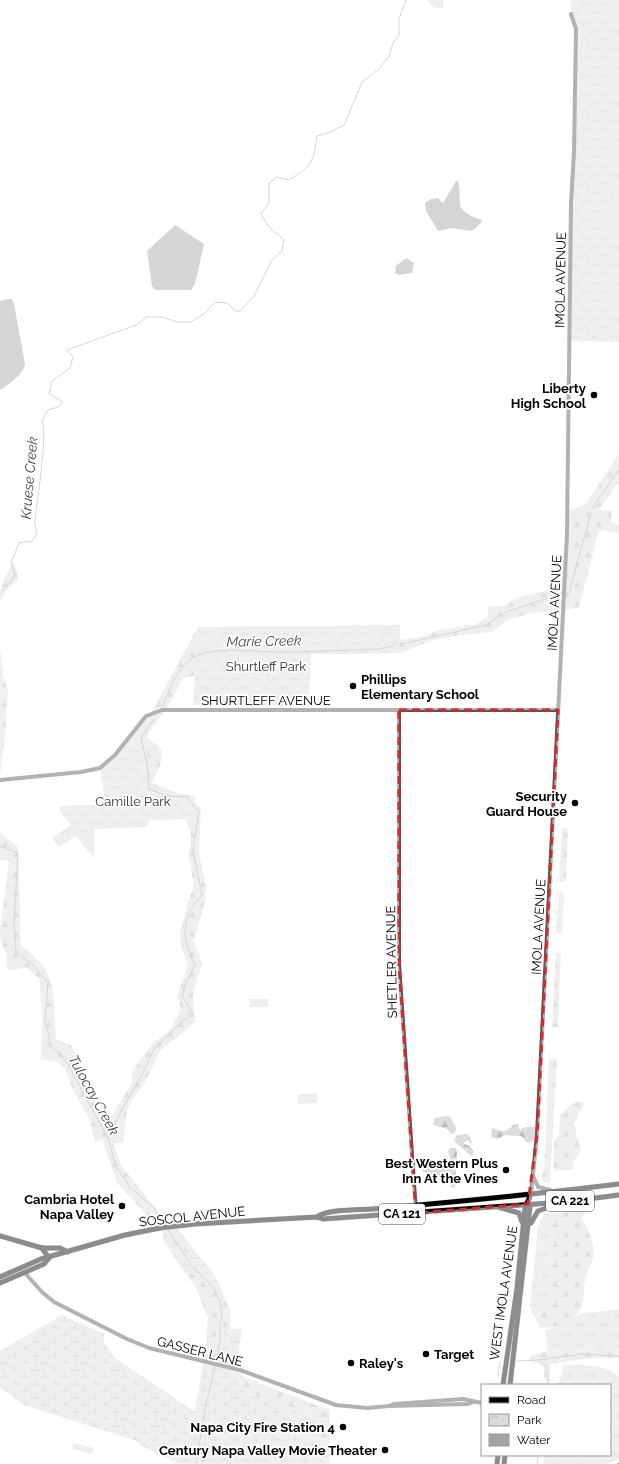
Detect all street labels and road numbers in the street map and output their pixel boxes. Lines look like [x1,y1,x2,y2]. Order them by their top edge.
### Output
street label: IMOLA AVENUE [552,232,569,328]
street label: IMOLA AVENUE [545,555,564,651]
street label: SHURTLEFF AVENUE [201,693,331,708]
street label: IMOLA AVENUE [529,879,548,975]
street label: SHETLER AVENUE [383,905,400,1018]
road number: CA 221 [546,1191,594,1211]
street label: SOSCOL AVENUE [138,1203,246,1230]
road number: CA 121 [379,1204,425,1224]
street label: WEST IMOLA AVENUE [487,1225,520,1361]
street label: GASSER LANE [155,1334,244,1369]

